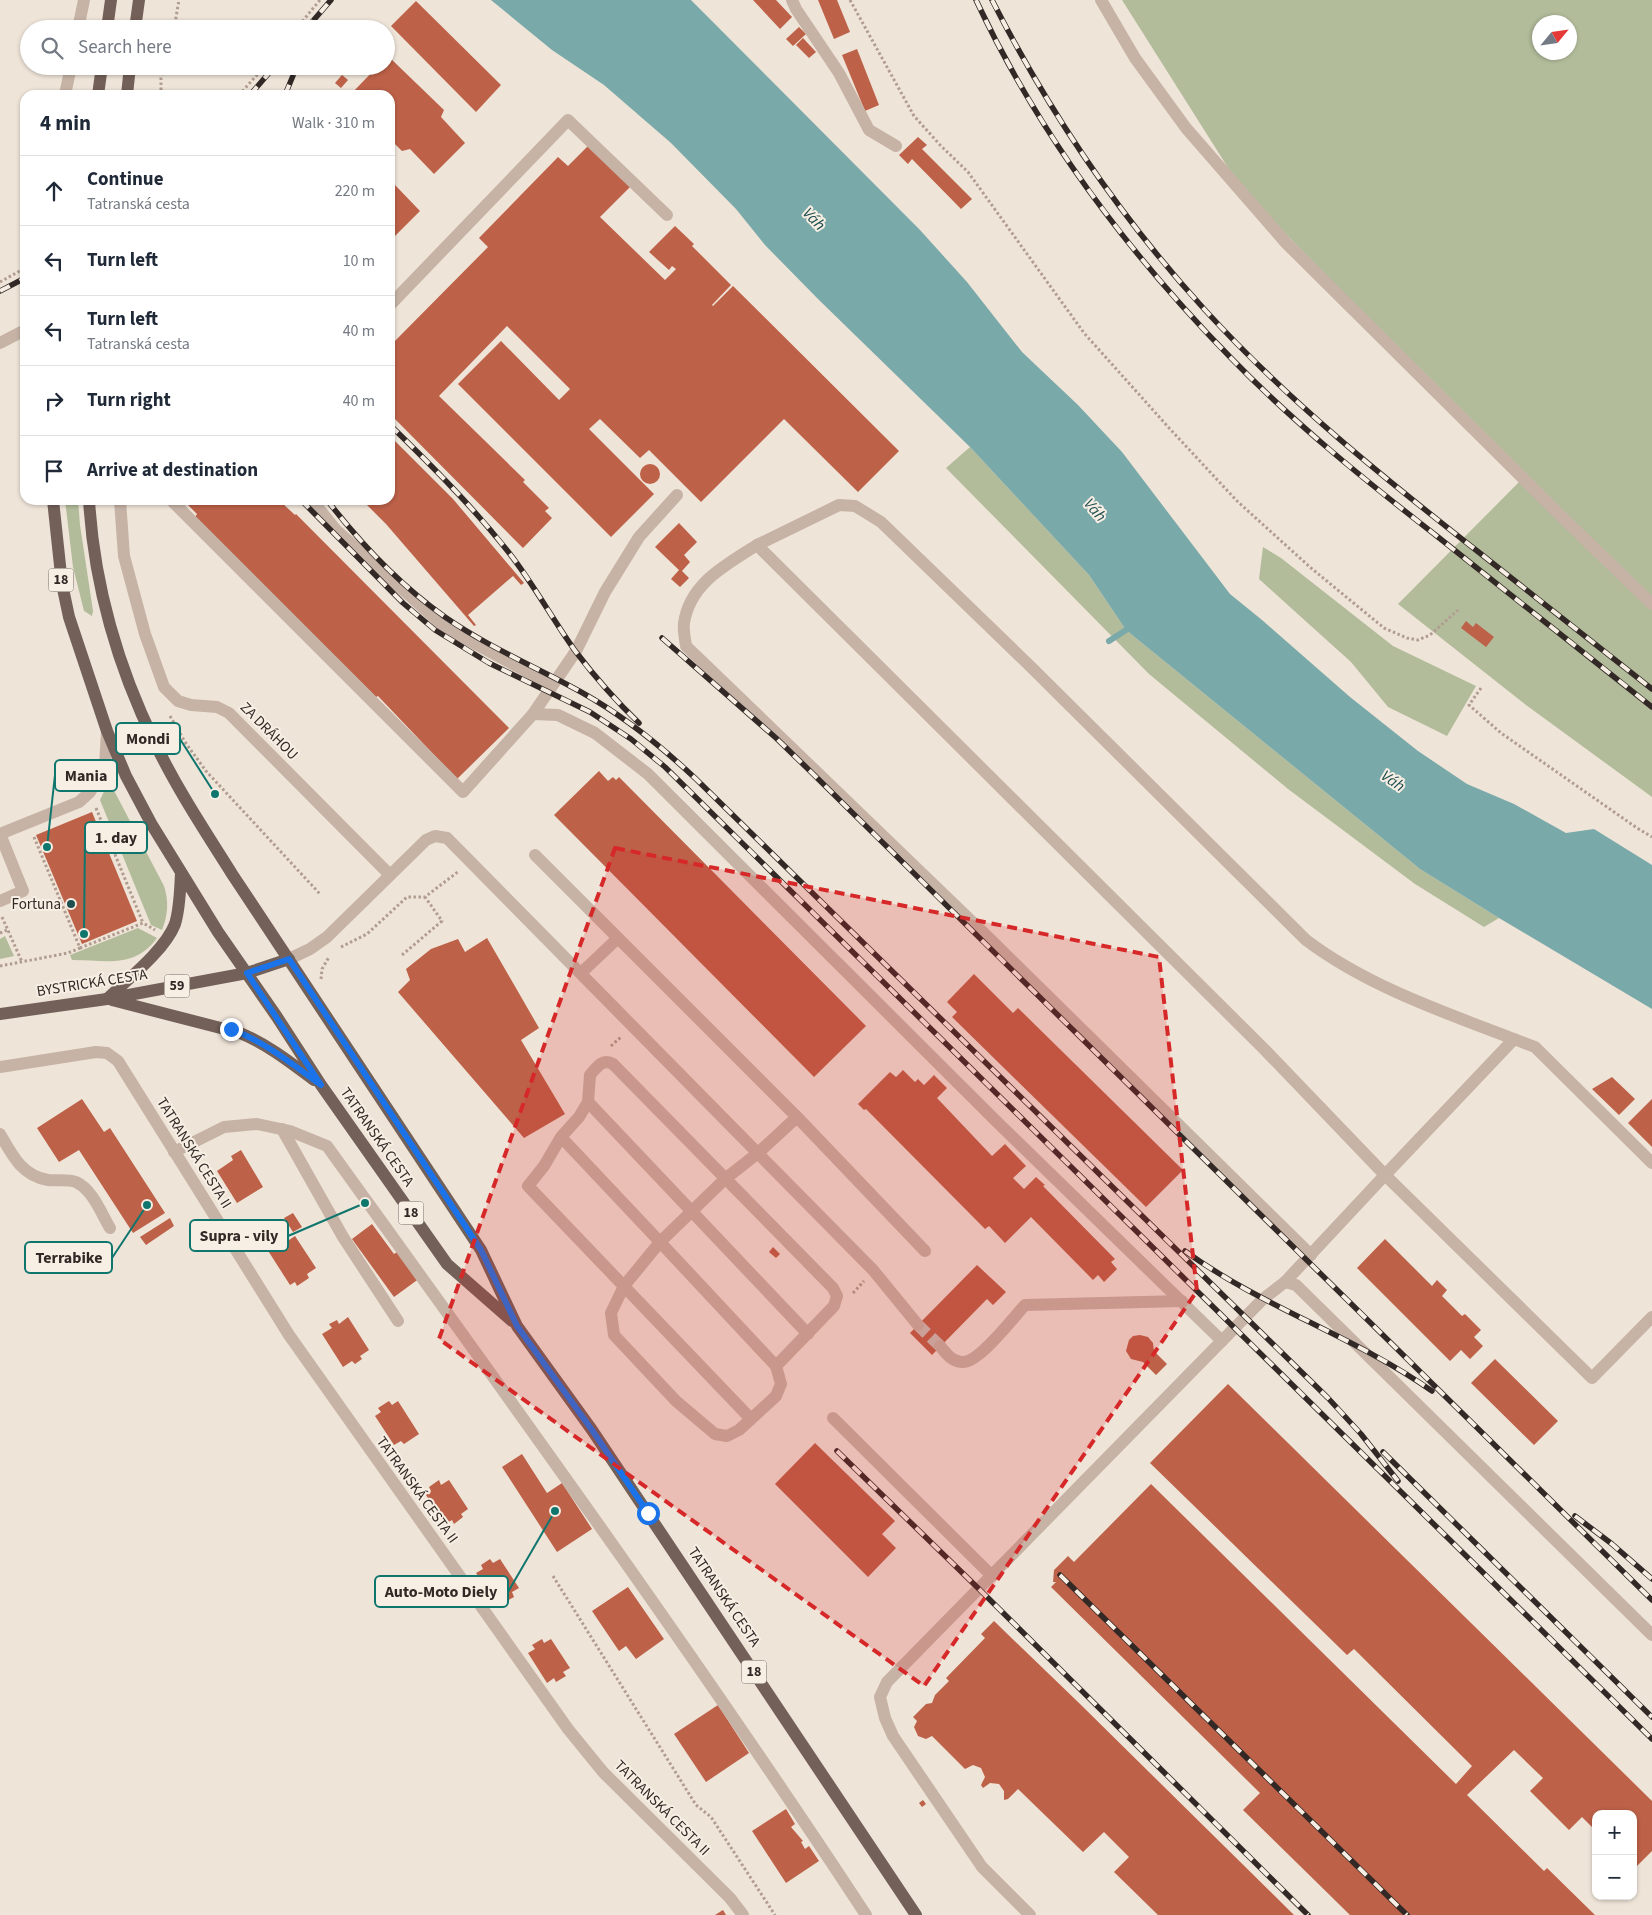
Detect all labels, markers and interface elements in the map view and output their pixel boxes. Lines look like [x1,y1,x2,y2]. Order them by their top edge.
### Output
north arrow [1532,15,1577,60]
search box [20,20,395,75]
icon: search [38,34,66,62]
text: Search here [78,34,172,61]
text: 4 min [40,108,91,138]
text: Walk · 310 m [292,112,375,134]
text: Continue [87,166,164,193]
icon: ahead [40,177,68,205]
text: 220 m [335,180,375,202]
text: Tatranská cesta [87,193,190,215]
water label: Váh [798,203,830,235]
icon: left [40,247,68,275]
text: Turn left [87,247,158,274]
text: 10 m [343,250,375,272]
text: Turn left [87,306,158,333]
icon: left [40,317,68,345]
text: 40 m [343,320,375,342]
text: Tatranská cesta [87,333,190,355]
icon: right [40,387,68,415]
text: Turn right [87,387,171,414]
text: 40 m [343,390,375,412]
icon: arrive [40,457,68,485]
text: Arrive at destination [87,457,258,484]
water label: Váh [1079,494,1111,526]
road number: 18 [48,568,74,592]
street label: ZA DRÁHOU [235,697,303,765]
callout: Mondi [116,723,180,754]
text: Mondi [126,728,170,750]
callout: Mania [55,760,117,791]
text: Mania [65,765,107,787]
water label: Váh [1377,765,1409,797]
callout: 1. day [85,822,147,853]
text: 1. day [95,827,138,849]
place label: Fortuna [11,894,61,915]
marker: Fortuna [65,898,77,910]
street label: BYSTRICKÁ CESTA [35,964,150,1002]
road number: 59 [164,974,190,998]
route end [220,1018,243,1041]
street label: TATRANSKÁ CESTA [335,1083,420,1191]
street label: TATRANSKÁ CESTA II [151,1093,237,1213]
road number: 18 [398,1202,424,1224]
callout: Supra - vily [190,1220,288,1251]
text: Supra - vily [200,1225,279,1247]
callout: Terrabike [25,1242,112,1273]
text: Terrabike [36,1247,102,1269]
street label: TATRANSKÁ CESTA II [371,1432,463,1548]
route start [637,1502,660,1525]
street label: TATRANSKÁ CESTA [683,1543,766,1652]
callout: Auto-Moto Diely [375,1576,508,1607]
text: Auto-Moto Diely [384,1581,498,1603]
road number: 18 [742,1660,766,1684]
street label: TATRANSKÁ CESTA II [609,1755,715,1861]
map controls [1592,1810,1637,1900]
button: + [1592,1810,1637,1855]
button: − [1592,1855,1637,1900]

